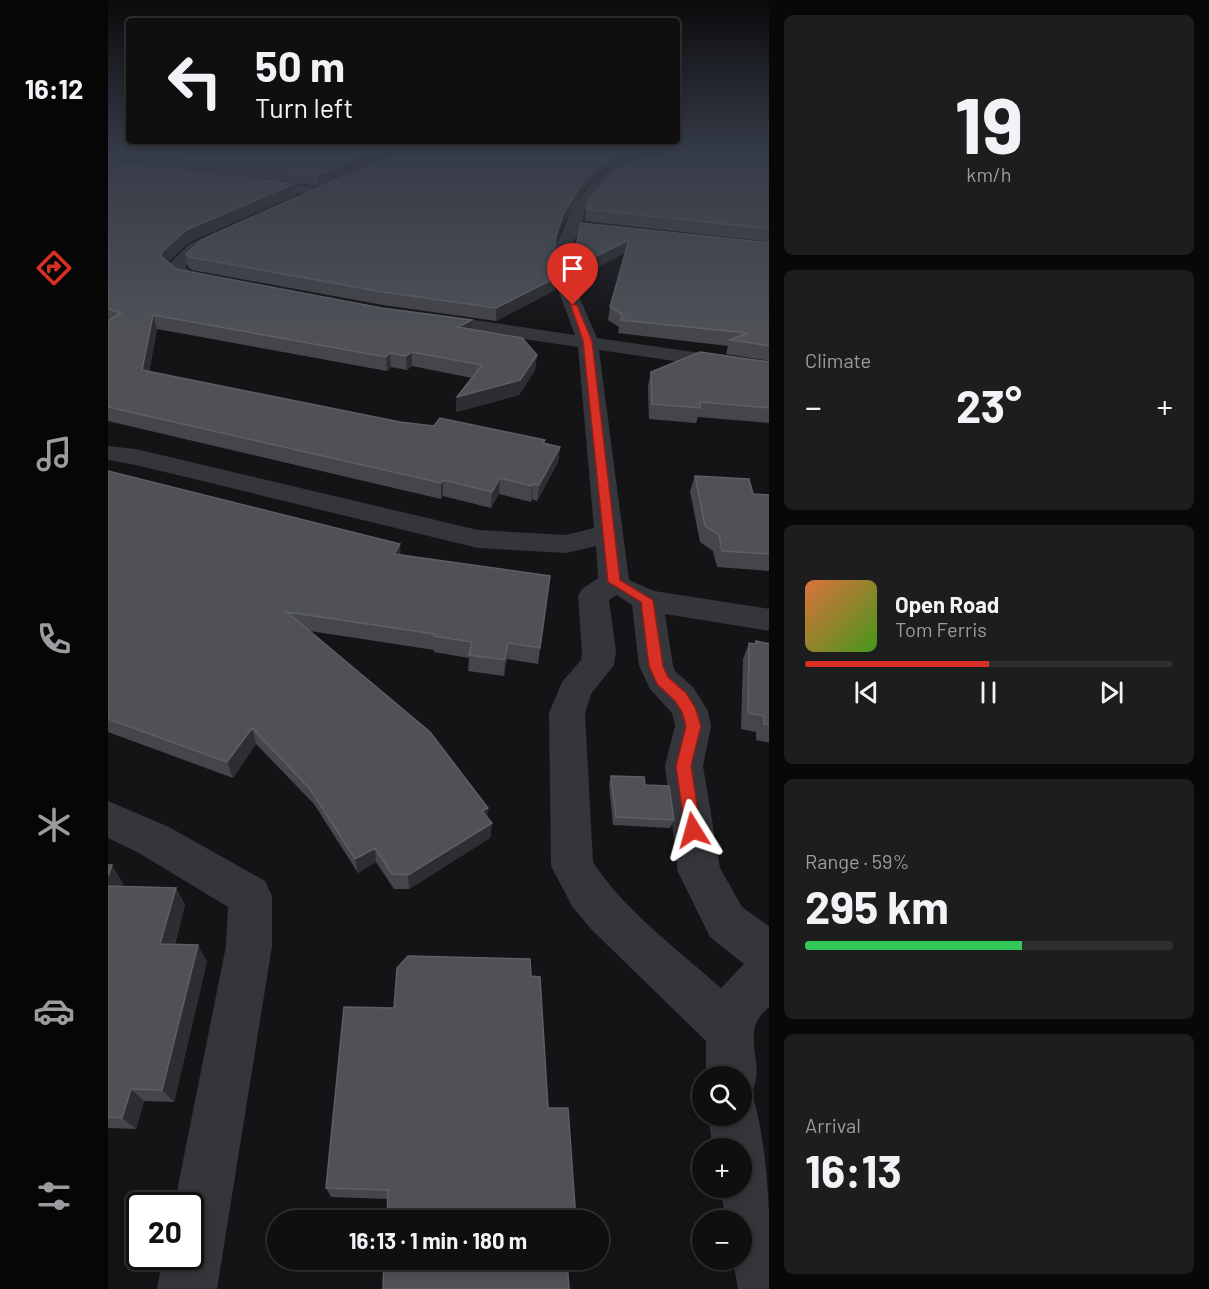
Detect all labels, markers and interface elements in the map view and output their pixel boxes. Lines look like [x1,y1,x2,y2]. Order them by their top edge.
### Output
text: 50 m [255,40,345,90]
icon: left [156,42,234,120]
text: 16:12 [25,72,83,104]
text: 19 [954,76,1024,170]
text: Turn left [255,91,353,123]
text: km/h [966,162,1012,186]
pin [547,243,598,305]
icon: directions [33,247,75,289]
icon: arrive [556,252,589,285]
text: Climate [805,348,871,372]
text: 23° [956,378,1022,432]
text: − [805,386,822,426]
text: + [1156,386,1173,426]
icon: music [33,433,75,475]
text: Open Road [895,591,999,617]
text: Tom Ferris [895,617,987,641]
icon: phone [33,618,75,660]
icon: previous [850,676,883,709]
icon: pause [972,676,1005,709]
icon: next [1095,676,1128,709]
position arrow [661,798,725,862]
icon: climate [33,804,75,846]
text: Range · 59% [805,849,909,873]
text: 295 km [805,879,949,933]
icon: car [33,990,75,1032]
map controls [692,1066,752,1270]
button: search [692,1066,752,1126]
text: Arrival [805,1113,861,1137]
button: + [692,1138,752,1198]
text: 16:13 [805,1143,902,1197]
icon: filters [33,1175,75,1217]
speed limit sign: 20 [126,1192,204,1270]
button: − [692,1210,752,1270]
text: 16:13 · 1 min · 180 m [349,1227,527,1253]

